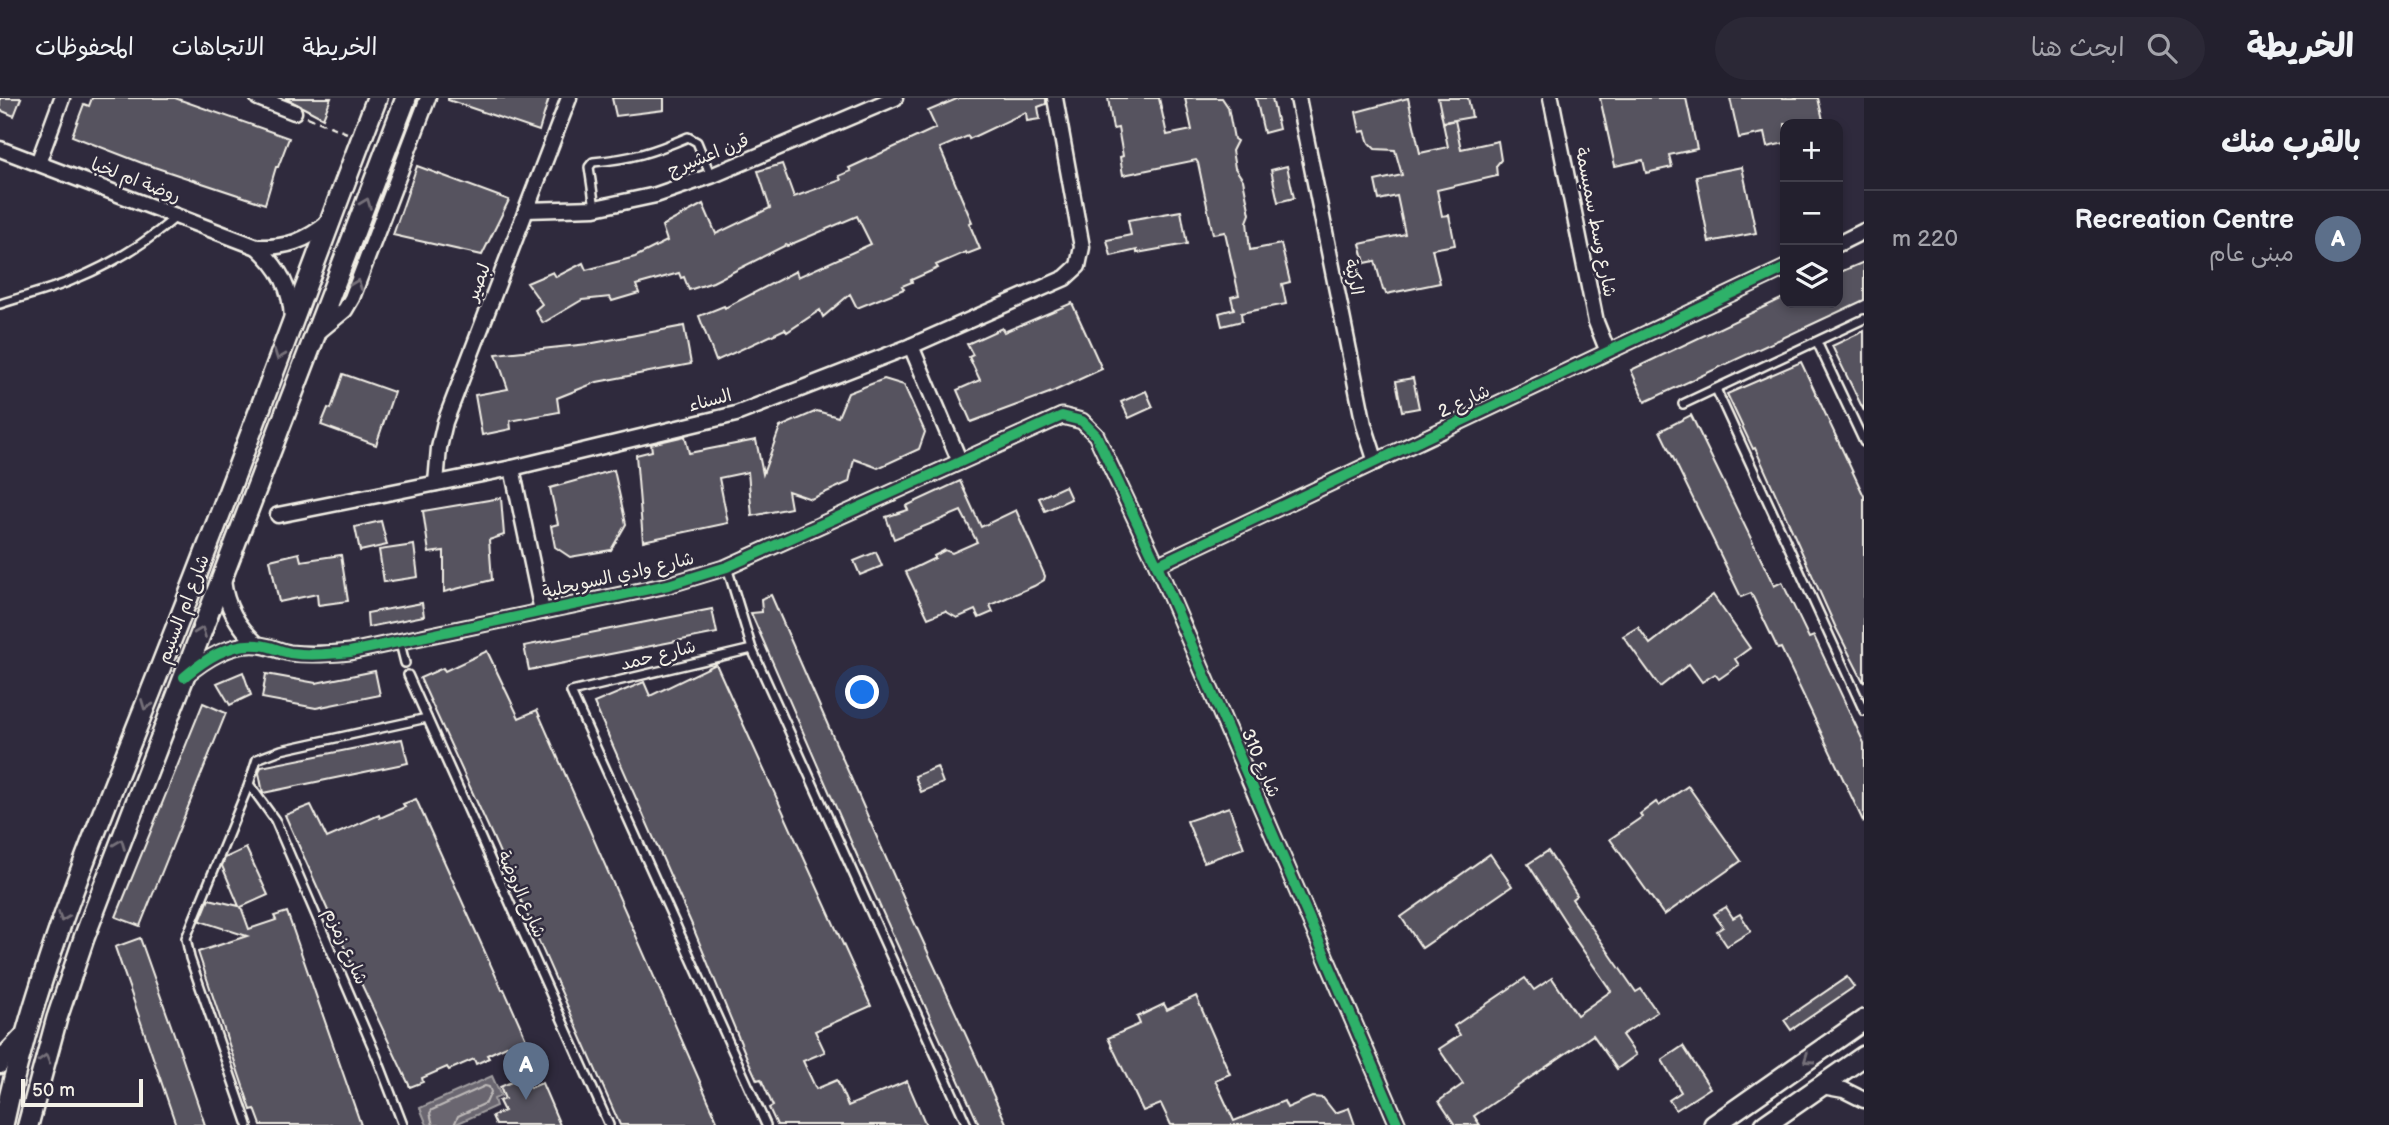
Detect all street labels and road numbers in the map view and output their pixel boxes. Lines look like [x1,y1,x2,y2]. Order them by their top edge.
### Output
street label: قرن اعشيرج [664,130,752,182]
street label: شارع وسط سميسمة [1570,145,1620,299]
street label: روضة ام لخبا [87,154,184,210]
street label: الركيّة [1340,257,1367,297]
street label: لبصير [461,261,495,306]
street label: شارع 2 [1435,380,1494,423]
street label: السناء [686,385,734,416]
street label: شارع وادي السويحلية [540,548,697,605]
street label: شارع ام السنيم [153,552,217,668]
street label: شارع حمد [618,636,698,676]
street label: شارع 310 [1236,726,1284,801]
street label: شارع الروضة [492,847,550,941]
street label: شارع زمزم [317,905,372,989]

